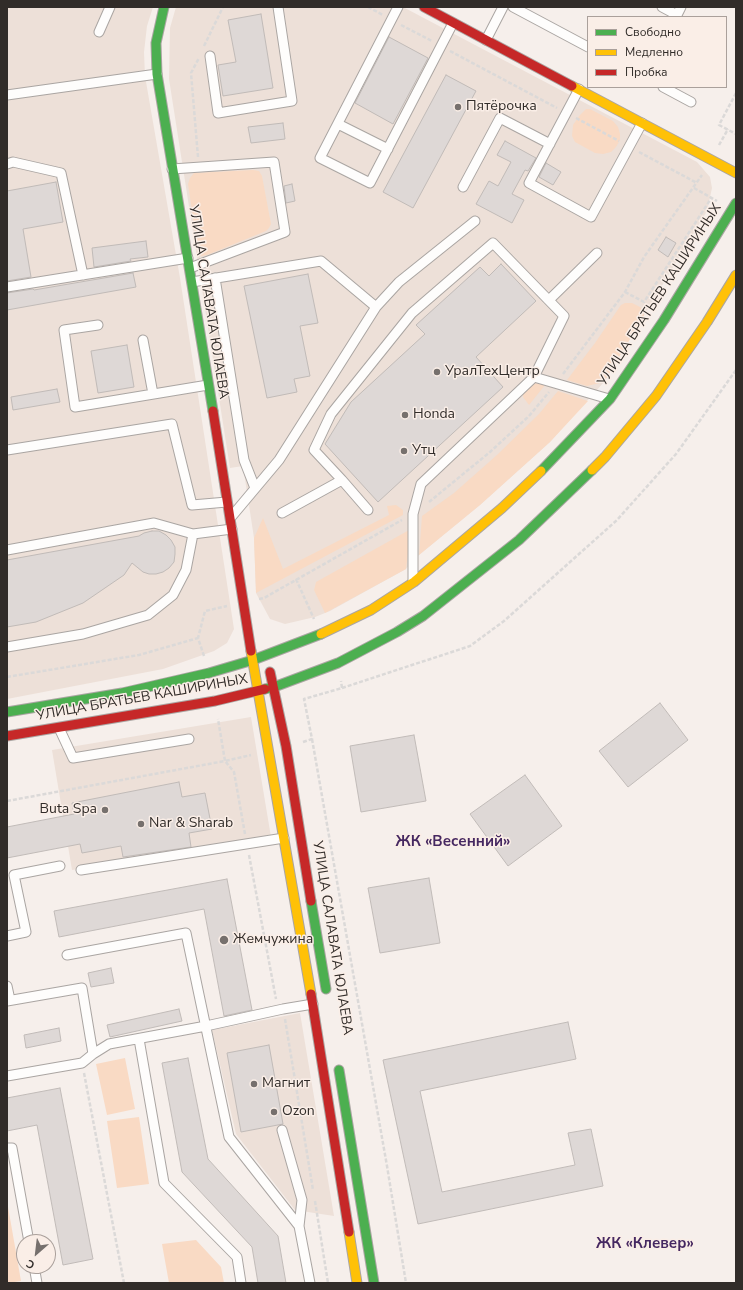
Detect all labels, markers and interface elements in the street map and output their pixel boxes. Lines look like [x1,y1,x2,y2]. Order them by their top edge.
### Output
legend [587,16,727,88]
text: Свободно [625,24,681,40]
text: Медленно [625,44,683,60]
text: Пробка [625,64,668,80]
place label: Пятёрочка [466,99,537,115]
marker: Пятёрочка [453,102,463,112]
street label: УЛИЦА БРАТЬЕВ КАШИРИНЫХ [595,200,725,390]
street label: УЛИЦА САЛАВАТА ЮЛАЕВА [184,204,232,400]
place label: УралТехЦентр [445,364,540,380]
marker: УралТехЦентр [432,367,442,377]
place label: Honda [413,407,455,423]
marker: Honda [400,410,410,420]
place label: Утц [412,443,436,459]
marker: Утц [399,446,409,456]
street label: УЛИЦА БРАТЬЕВ КАШИРИНЫХ [35,671,249,725]
place label: Buta Spa [40,802,97,818]
marker: Buta Spa [100,805,110,815]
place label: Nar & Sharab [149,816,233,832]
marker: Nar & Sharab [136,819,146,829]
district label: ЖК «Весенний» [396,833,510,851]
street label: УЛИЦА САЛАВАТА ЮЛАЕВА [308,840,356,1036]
place label: Жемчужина [233,932,313,948]
marker: Жемчужина [218,934,230,946]
place label: Магнит [262,1076,310,1092]
marker: Магнит [249,1079,259,1089]
place label: Ozon [282,1104,315,1120]
marker: Ozon [269,1107,279,1117]
north arrow [16,1234,56,1274]
district label: ЖК «Клевер» [596,1235,694,1253]
text: С [24,1256,37,1273]

